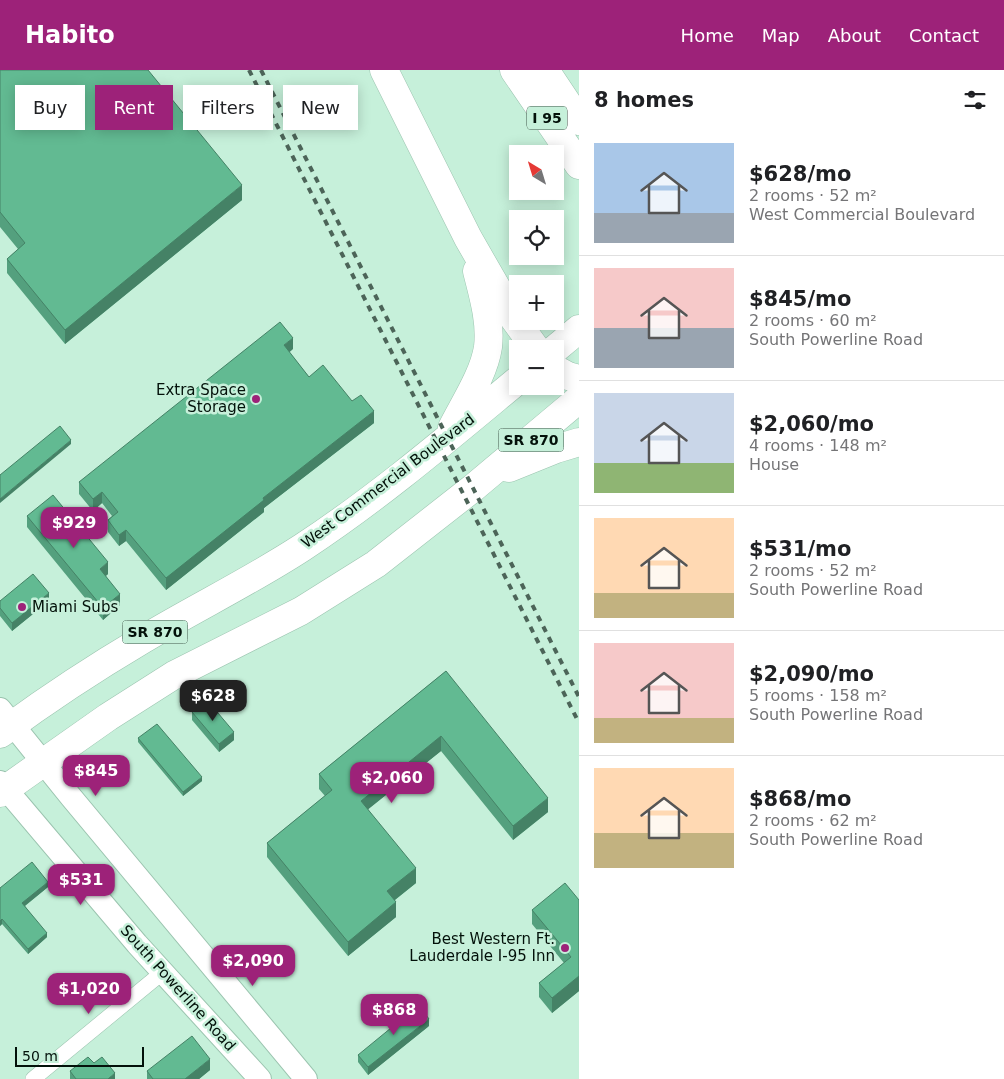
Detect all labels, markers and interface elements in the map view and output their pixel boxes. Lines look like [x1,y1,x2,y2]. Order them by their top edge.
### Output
text: Habito [25,21,115,49]
text: Home [681,25,734,46]
text: Map [762,25,800,46]
text: About [828,25,881,46]
text: Contact [909,25,979,46]
chip: Buy [15,85,85,130]
chip: Rent [95,85,173,130]
chip: Filters [183,85,273,130]
chip: New [283,85,358,130]
icon: filters [961,86,989,114]
text: 8 homes [594,88,694,112]
road number: I 95 [527,106,567,129]
north arrow [509,145,564,200]
map controls [509,145,564,395]
text: $628/mo [749,162,851,186]
icon: home [634,163,694,223]
text: 2 rooms · 52 m² [749,186,877,205]
text: West Commercial Boulevard [749,205,975,224]
button: locate [509,210,564,265]
button: + [509,275,564,330]
text: $845/mo [749,287,851,311]
icon: home [634,288,694,348]
text: 2 rooms · 60 m² [749,311,877,330]
text: South Powerline Road [749,330,923,349]
button: − [509,340,564,395]
place label: Extra Space Storage [156,381,246,416]
marker: Extra Space Storage [250,393,262,405]
street label: West Commercial Boulevard [298,410,478,552]
text: $2,060/mo [749,412,874,436]
icon: home [634,413,694,473]
road number: SR 870 [498,428,564,452]
text: 4 rooms · 148 m² [749,436,887,455]
text: House [749,455,799,474]
pin: $929 [44,506,104,549]
text: $929 [52,513,96,532]
text: $531/mo [749,537,851,561]
icon: home [634,538,694,598]
text: 2 rooms · 52 m² [749,561,877,580]
text: South Powerline Road [749,580,923,599]
place label: Miami Subs [32,598,118,616]
marker: Miami Subs [16,601,28,613]
road number: SR 870 [122,620,188,644]
text: $2,090/mo [749,662,874,686]
icon: home [634,663,694,723]
pin: $628 [183,680,243,722]
text: $628 [191,686,235,705]
text: 5 rooms · 158 m² [749,686,887,705]
text: South Powerline Road [749,705,923,724]
pin: $845 [66,754,126,797]
text: $845 [74,761,118,780]
pin: $2,060 [351,762,433,804]
text: $2,060 [361,768,423,787]
text: $868/mo [749,787,851,811]
icon: home [634,788,694,848]
text: 2 rooms · 62 m² [749,811,877,830]
text: South Powerline Road [749,830,923,849]
pin: $531 [51,864,111,906]
text: $531 [59,870,103,889]
street label: South Powerline Road [117,921,239,1055]
place label: Best Western Ft. Lauderdale I-95 Inn [409,930,555,965]
marker: Best Western Ft. Lauderdale I-95 Inn [559,942,571,954]
pin: $2,090 [212,944,294,987]
text: $2,090 [222,951,284,970]
pin: $1,020 [48,972,130,1015]
text: $1,020 [58,979,120,998]
pin: $868 [364,994,424,1036]
text: $868 [372,1000,416,1019]
scale bar [15,1044,144,1067]
text: 50 m [22,1048,58,1064]

